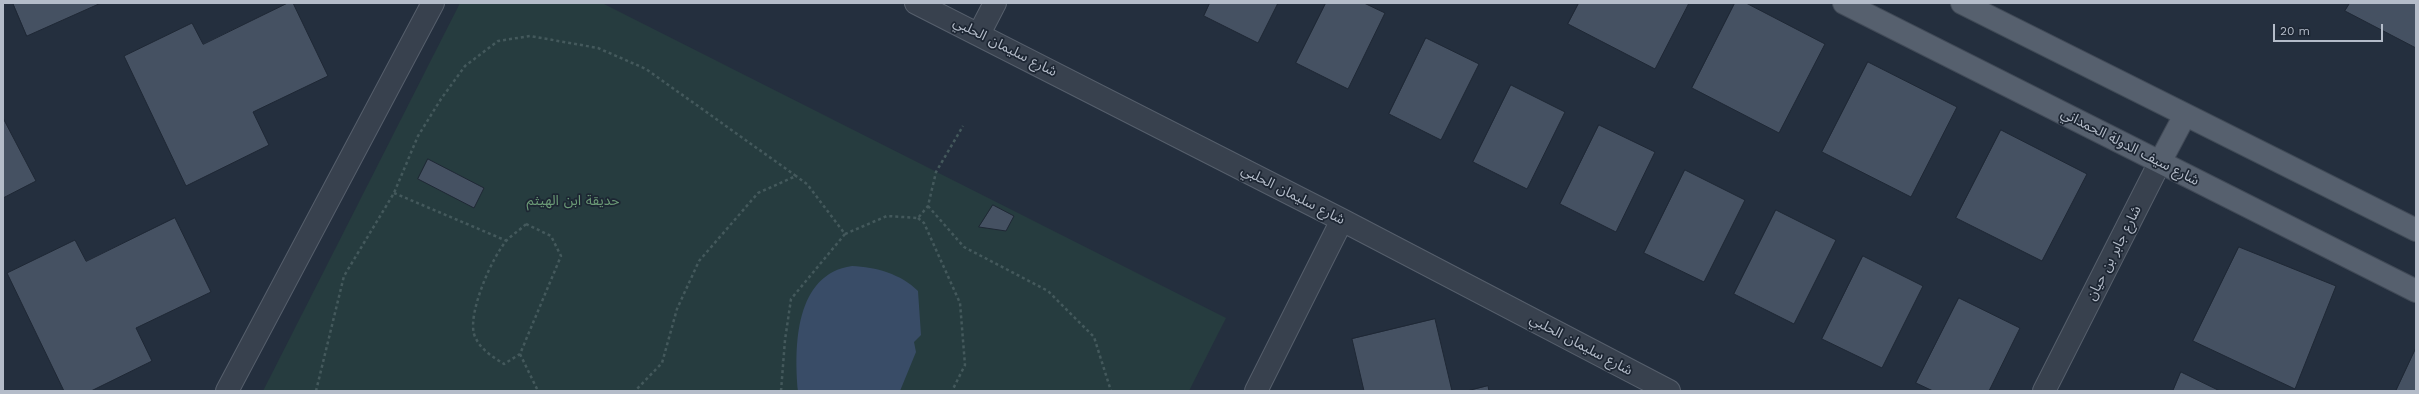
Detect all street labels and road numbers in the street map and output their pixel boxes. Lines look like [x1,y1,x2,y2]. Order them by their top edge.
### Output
street label: شارع سليمان الحلبي [950,14,1060,80]
street label: شارع سيف الدولة الحمداني [2058,105,2202,189]
street label: شارع سليمان الحلبي [1238,162,1348,228]
street label: شارع جابر بن حيان [2083,203,2145,303]
street label: شارع سليمان الحلبي [1527,311,1635,379]

